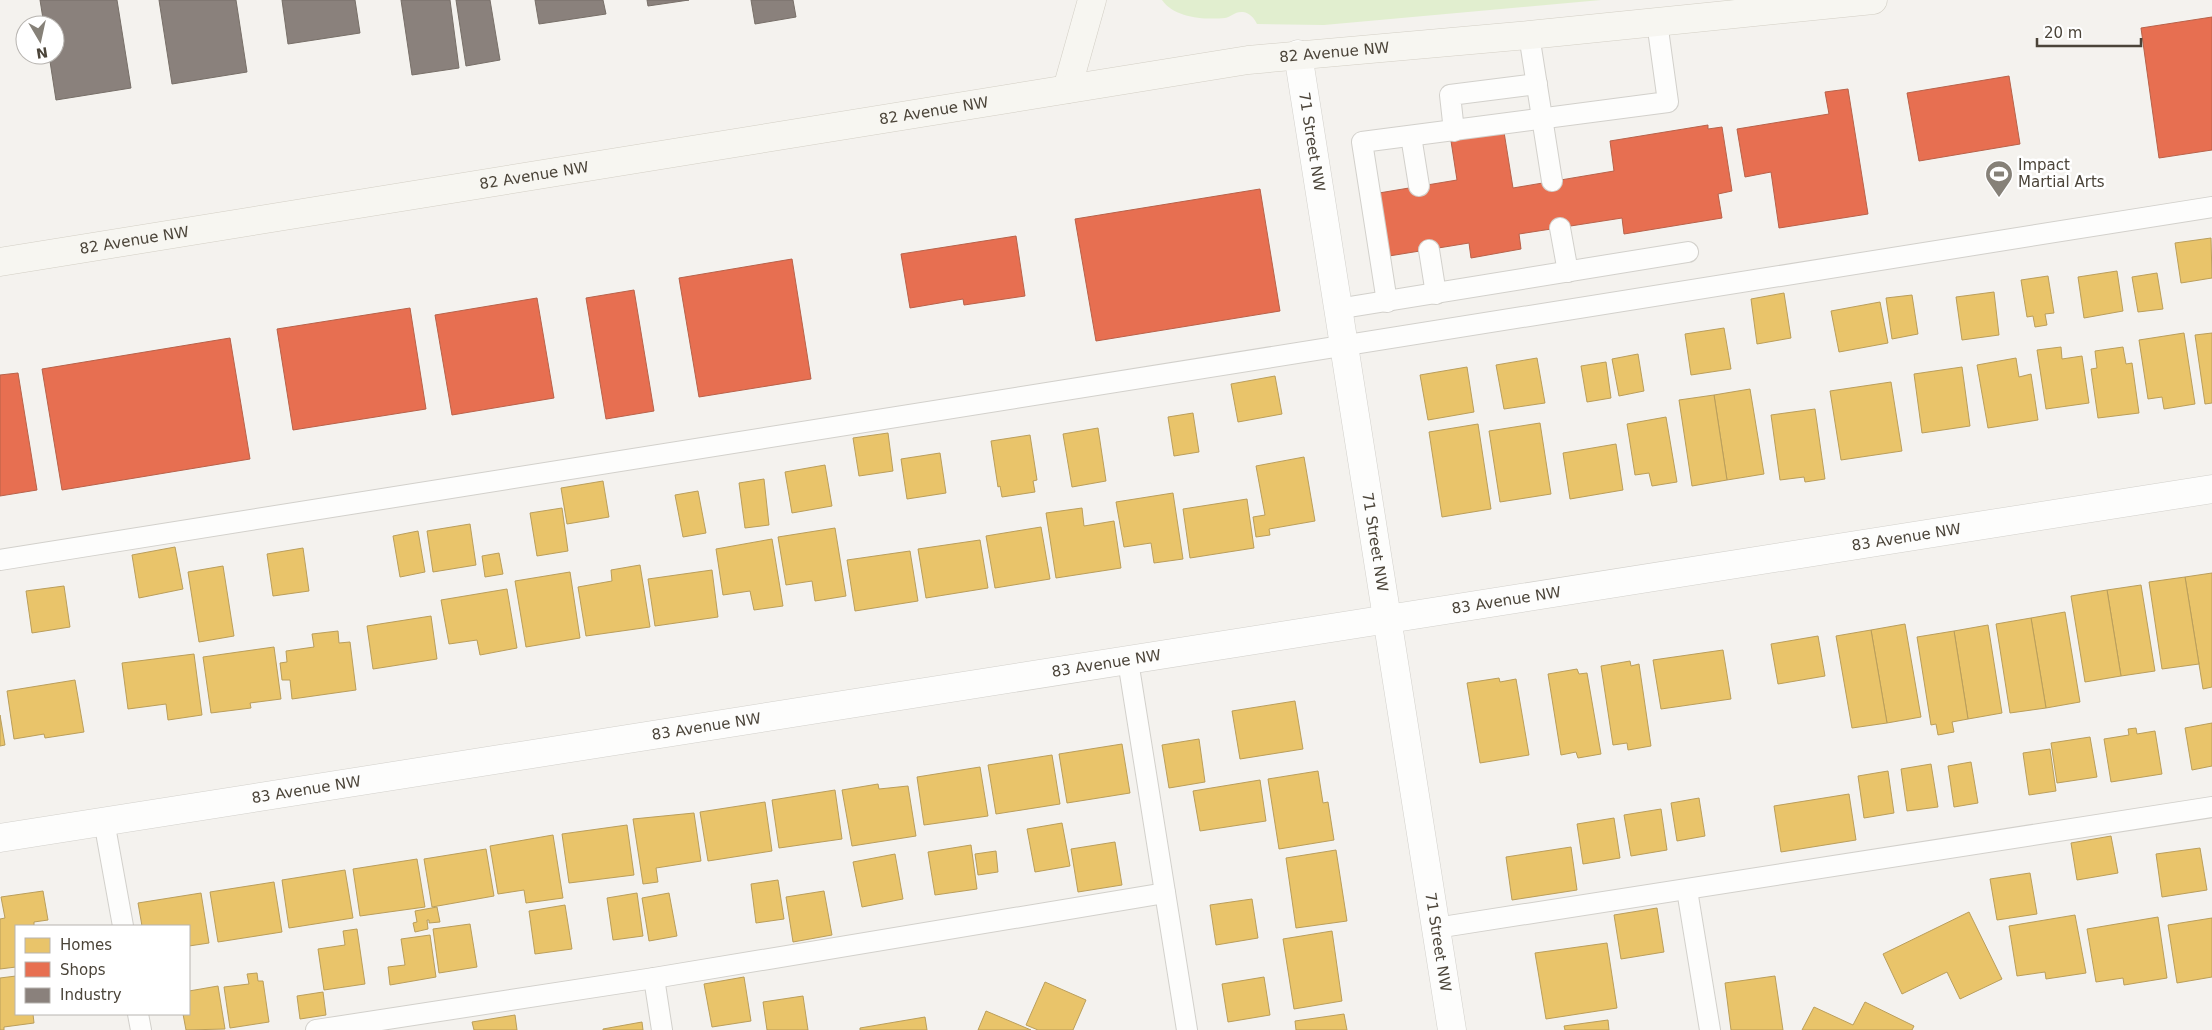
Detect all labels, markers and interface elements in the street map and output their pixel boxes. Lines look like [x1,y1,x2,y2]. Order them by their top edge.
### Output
north arrow [15,15,65,65]
scale bar [2037,15,2141,47]
text: 20 m [2044,24,2082,42]
street label: 82 Avenue NW [1279,38,1390,66]
text: N [35,44,49,62]
street label: 71 Street NW [1295,91,1329,193]
street label: 82 Avenue NW [878,93,990,129]
place label: Impact Martial Arts [2018,156,2105,191]
street label: 82 Avenue NW [478,158,590,193]
sports icon: Impact Martial Arts [1984,159,2014,198]
street label: 82 Avenue NW [78,223,190,258]
street label: 71 Street NW [1358,491,1392,593]
street label: 83 Avenue NW [1850,520,1963,555]
street label: 83 Avenue NW [1450,583,1563,618]
street label: 83 Avenue NW [1050,646,1162,681]
street label: 83 Avenue NW [650,709,762,744]
street label: 83 Avenue NW [250,772,362,807]
street label: 71 Street NW [1421,891,1455,993]
legend [15,925,190,1015]
text: Homes [60,936,112,954]
text: Shops [60,961,106,979]
text: Industry [60,986,122,1004]

